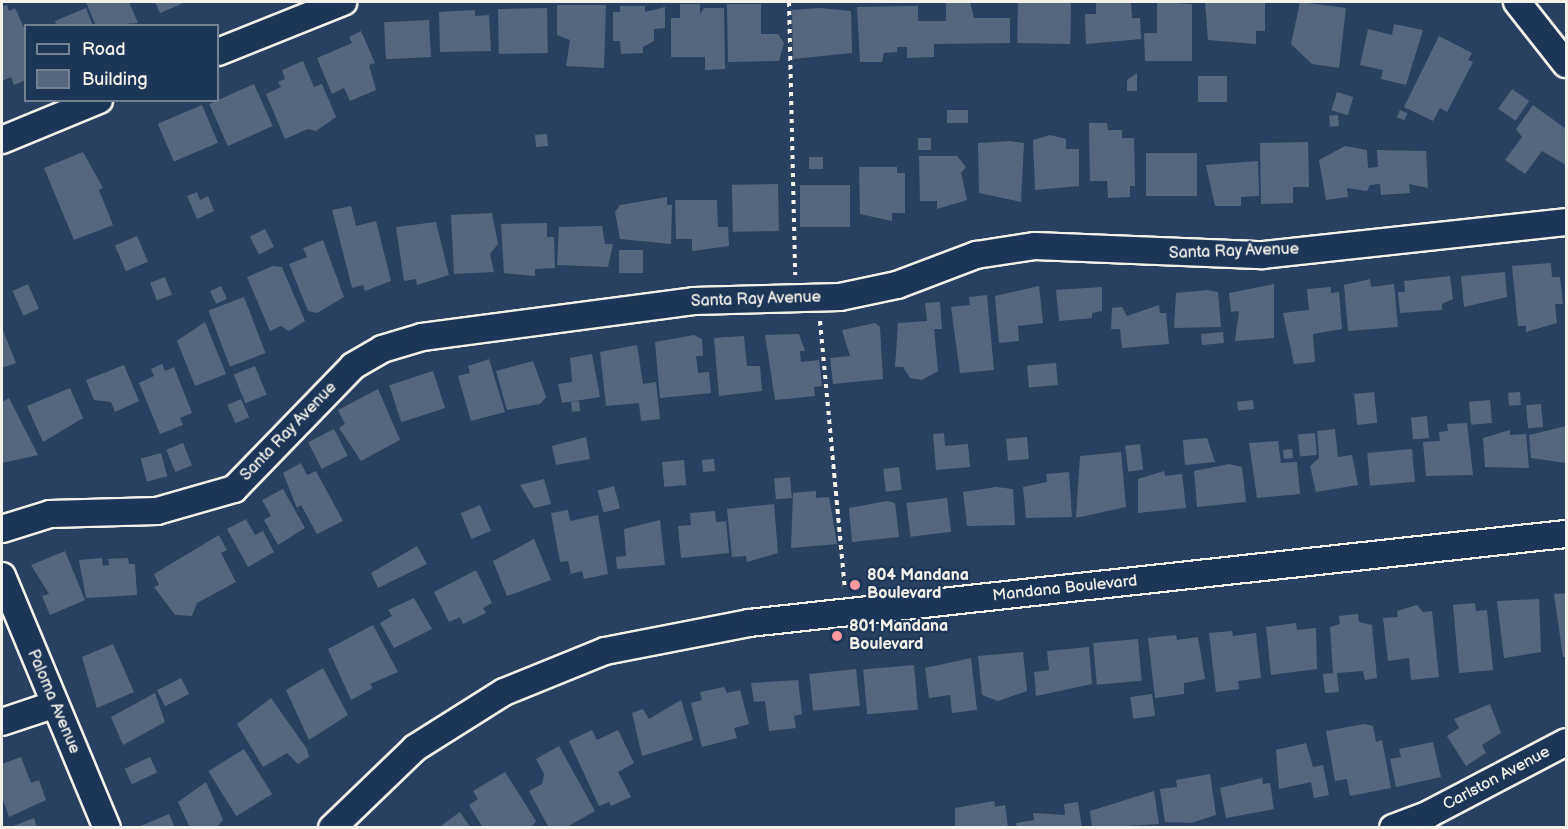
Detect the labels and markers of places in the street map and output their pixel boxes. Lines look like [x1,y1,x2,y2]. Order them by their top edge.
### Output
place label: 804 Mandana Boulevard [867,566,969,604]
marker: 804 Mandana Boulevard [848,578,862,592]
place label: 801 Mandana Boulevard [849,617,948,655]
marker: 801 Mandana Boulevard [830,629,844,643]

